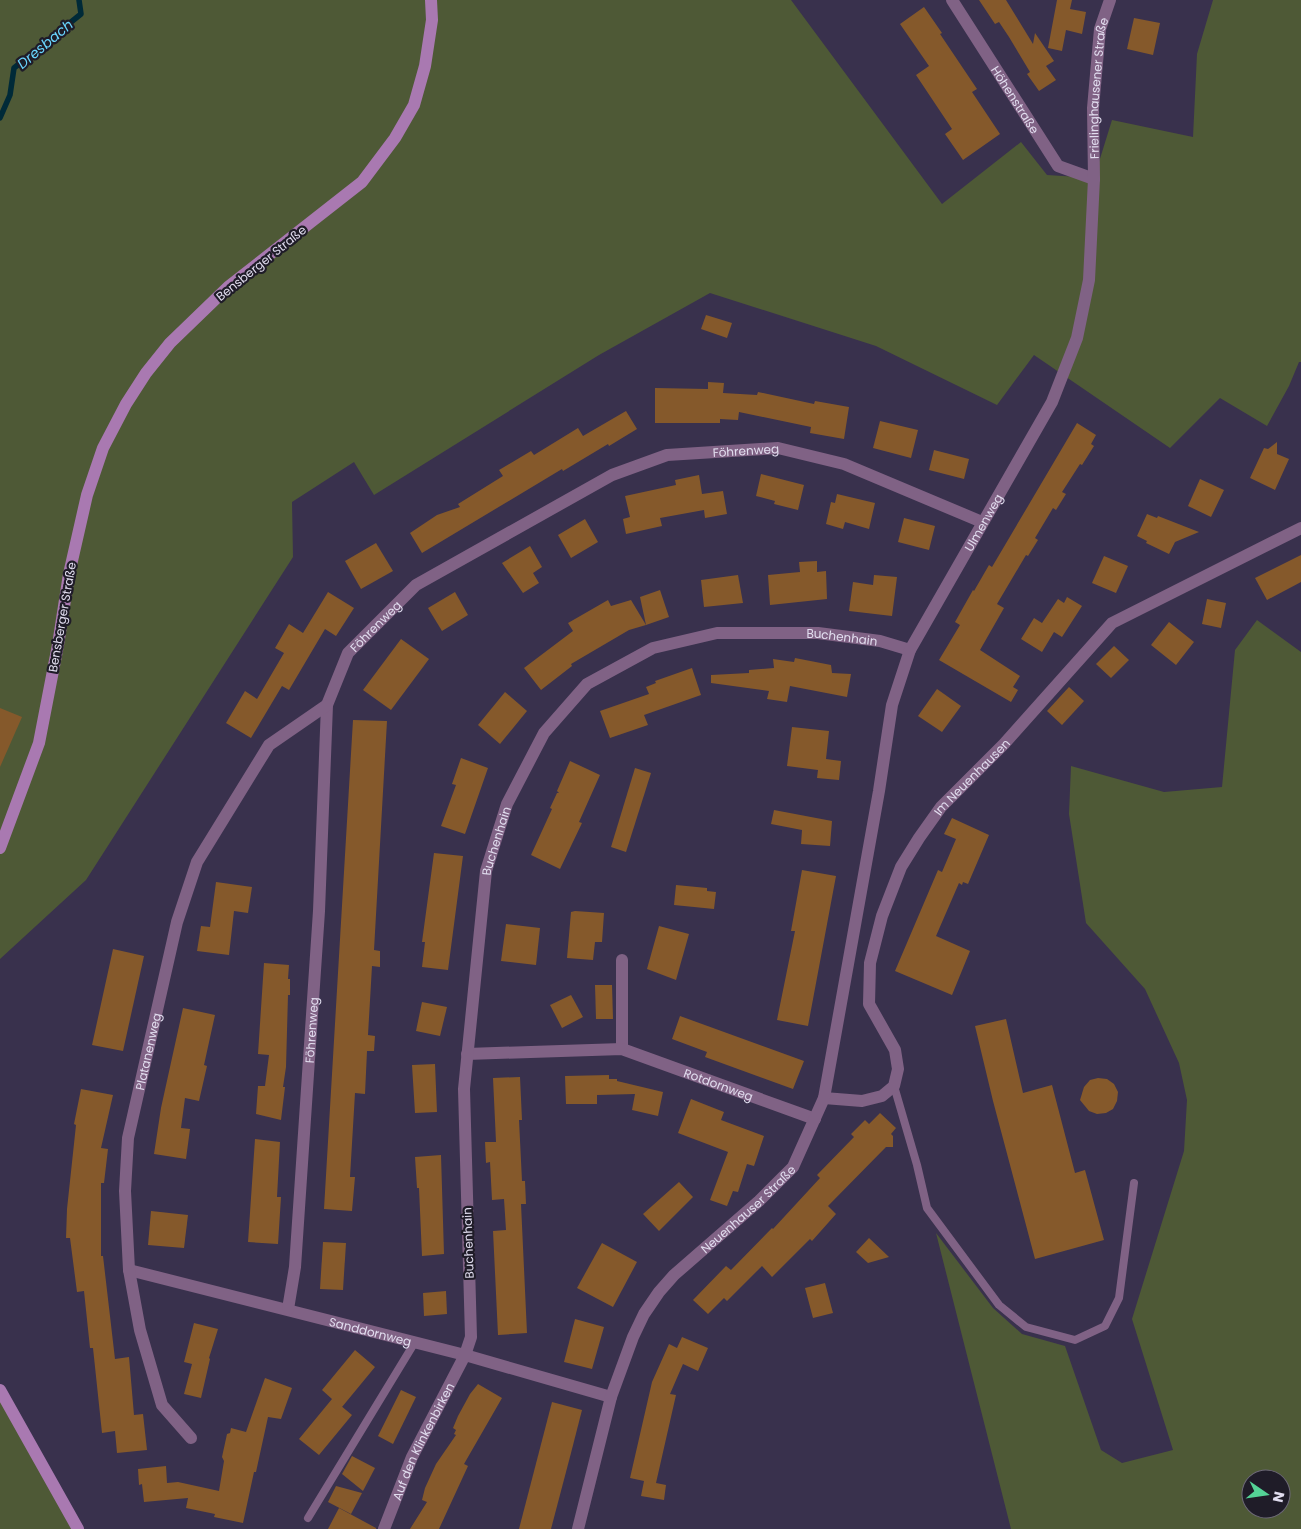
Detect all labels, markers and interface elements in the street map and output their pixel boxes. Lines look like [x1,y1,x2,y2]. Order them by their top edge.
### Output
water label: Dresbach [13,15,77,73]
street label: Frielinghausener Straße [1084,15,1112,159]
street label: Höhenstraße [987,62,1044,137]
street label: Bensberger Straße [212,221,310,305]
street label: Föhrenweg [712,439,779,461]
street label: Ulmenweg [960,490,1006,554]
street label: Bensberger Straße [44,561,80,673]
street label: Föhrenweg [346,596,405,655]
street label: Buchenhain [806,625,879,649]
street label: Im Neuenhausen [929,735,1014,819]
street label: Buchenhain [477,804,514,876]
street label: Föhrenweg [300,996,322,1064]
street label: Platanenweg [131,1011,165,1092]
street label: Rotdornweg [682,1064,756,1104]
street label: Neuenhauser Straße [697,1161,799,1257]
street label: Buchenhain [458,1207,478,1279]
street label: Sanddornweg [327,1312,413,1350]
street label: Auf den Klinkenbirken [388,1379,458,1502]
north arrow [1241,1469,1291,1519]
text: N [1268,1490,1290,1504]

